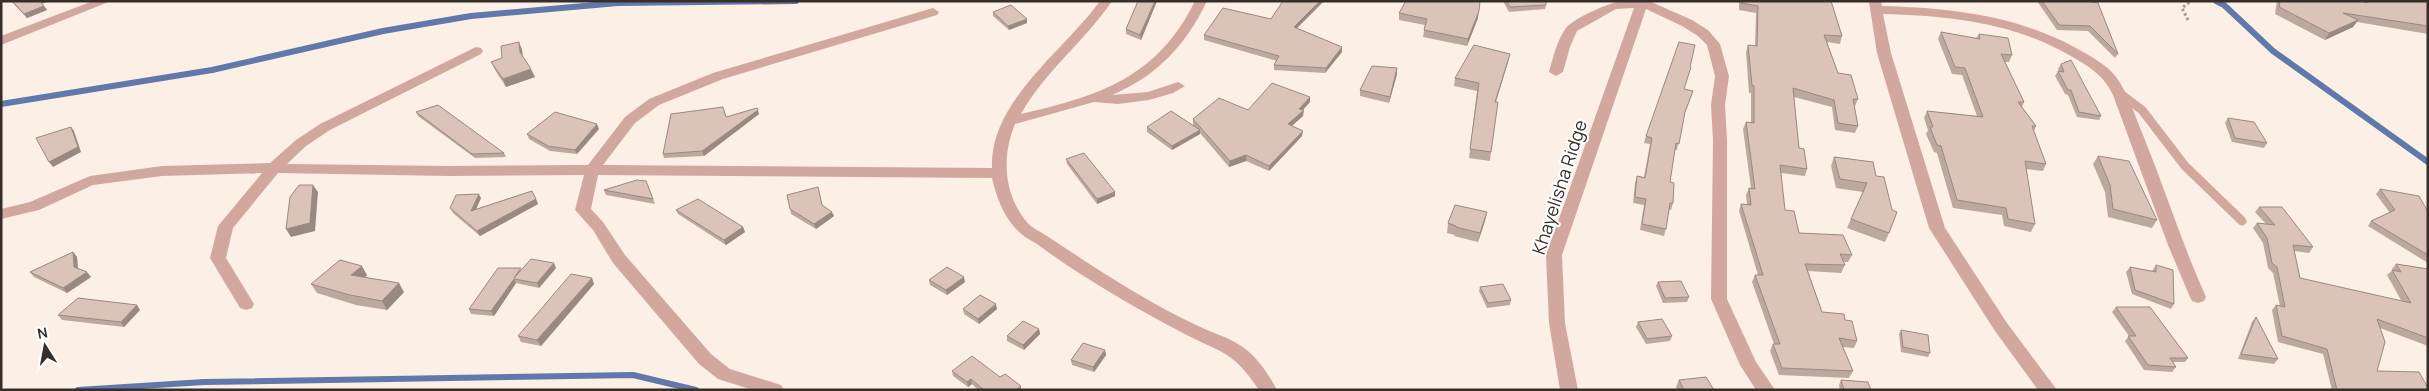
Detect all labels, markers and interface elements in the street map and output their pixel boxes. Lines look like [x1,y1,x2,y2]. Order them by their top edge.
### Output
street label: Khayelisha Ridge [1526,117,1592,257]
north arrow [20,321,70,371]
text: N [36,322,49,343]

